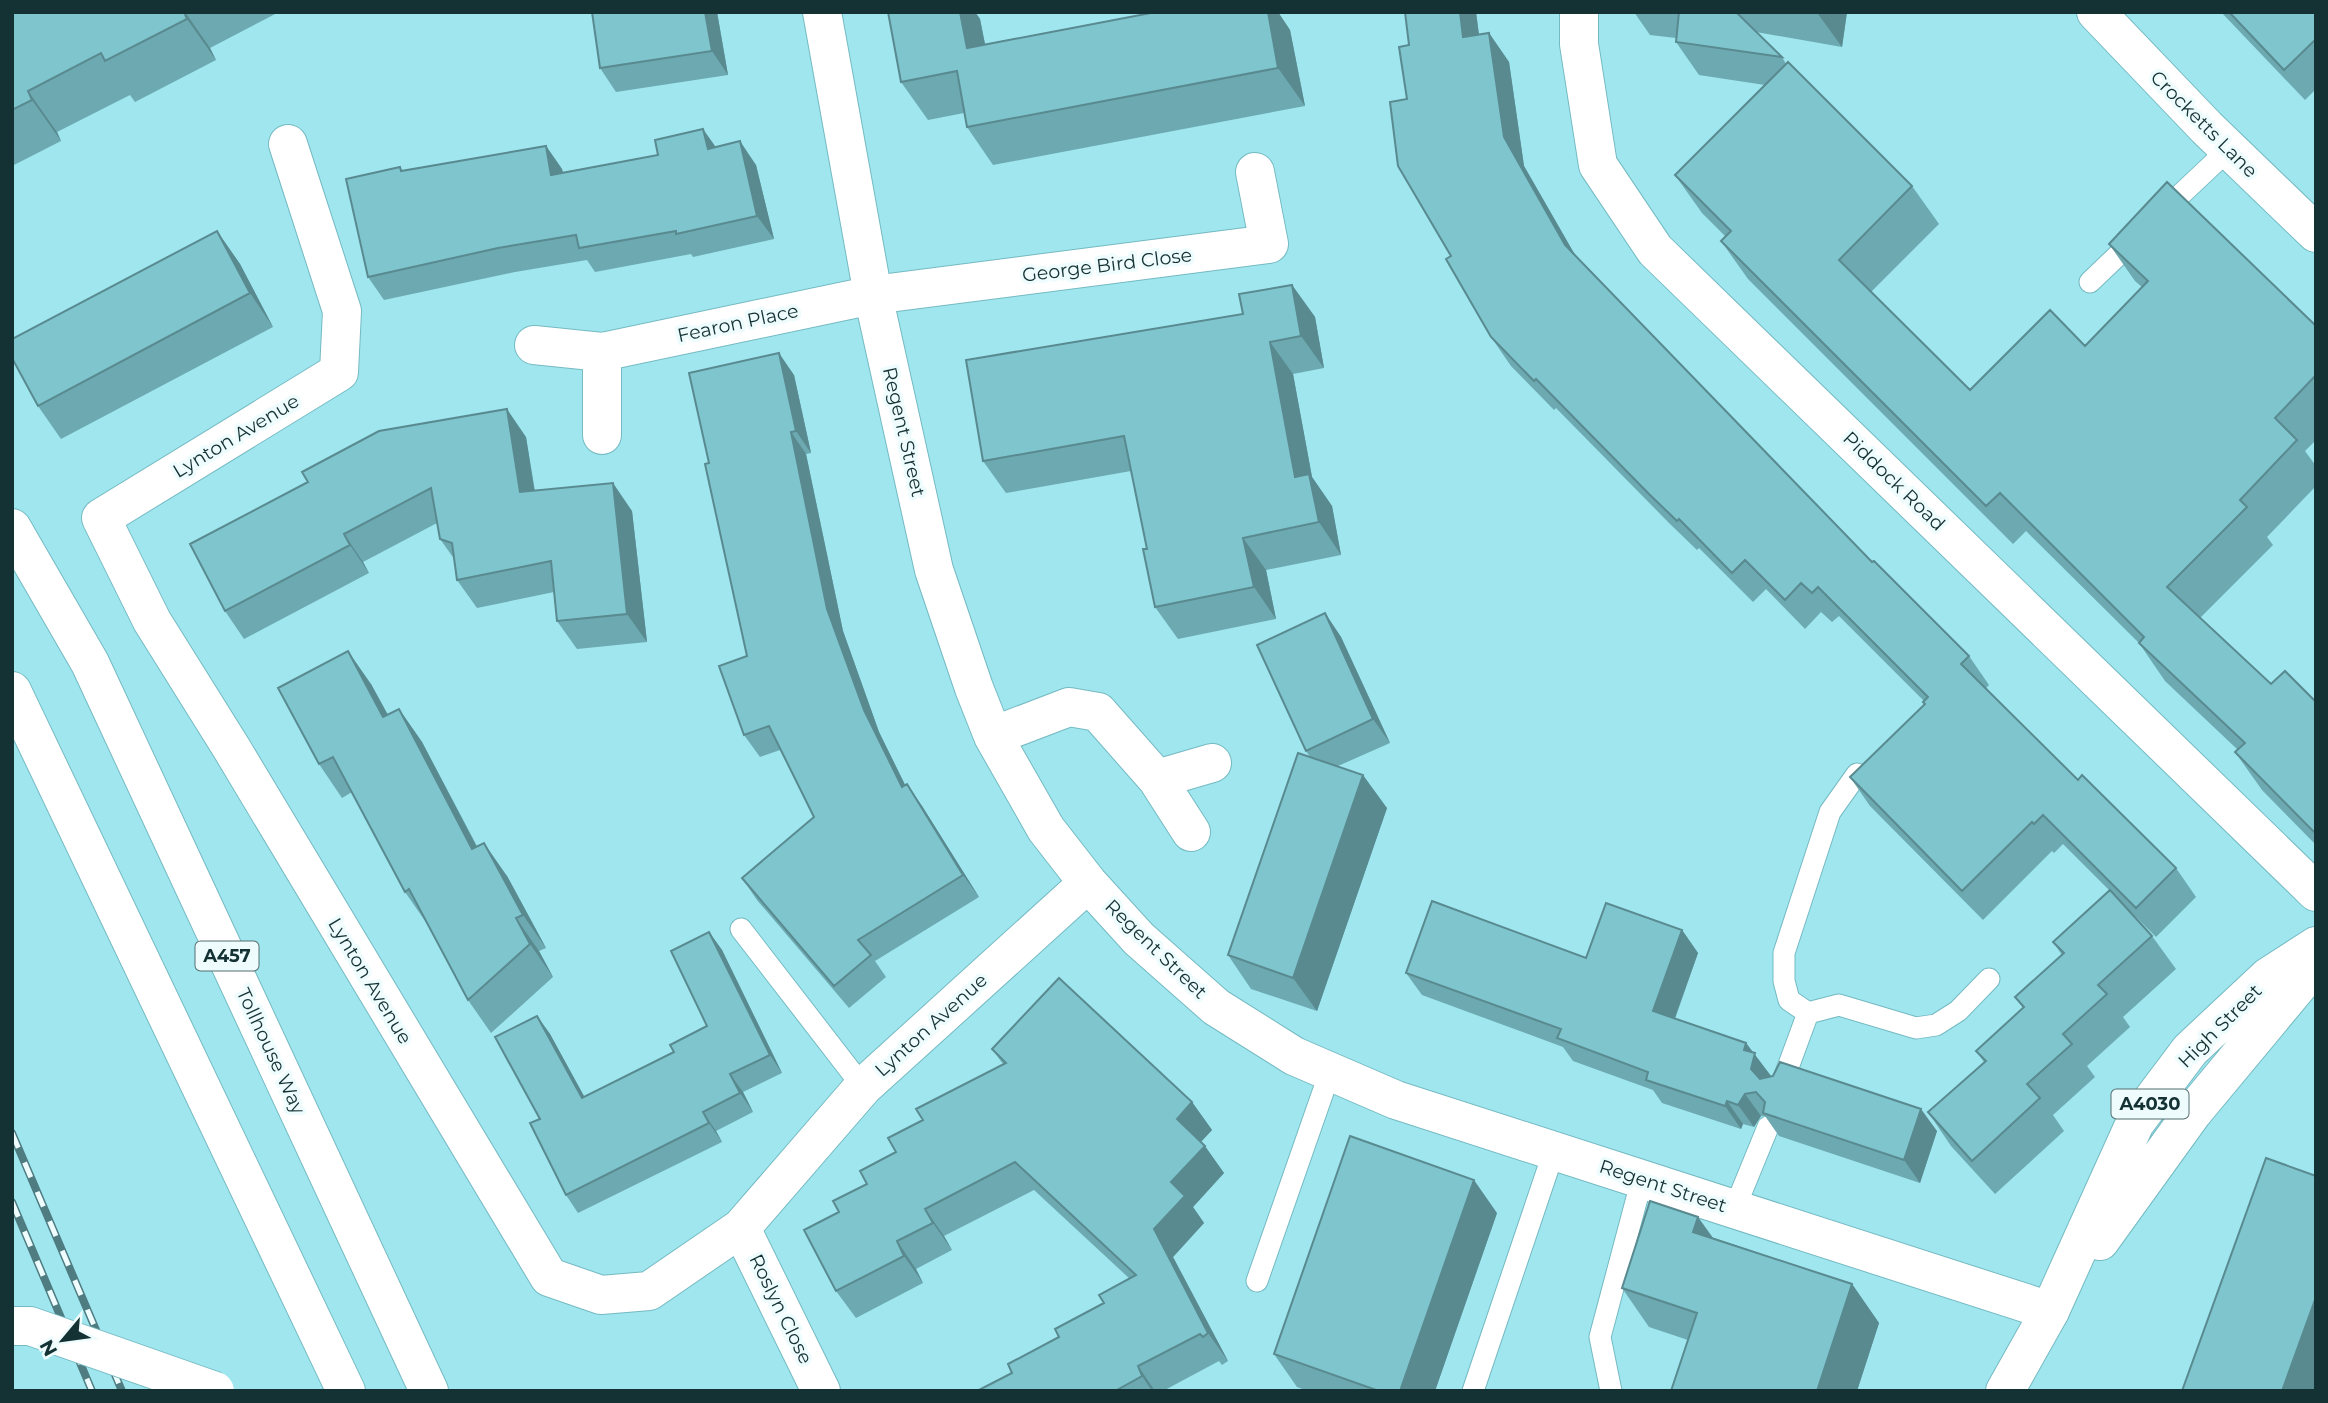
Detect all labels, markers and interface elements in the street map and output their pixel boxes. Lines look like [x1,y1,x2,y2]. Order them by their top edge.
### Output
street label: Crocketts Lane [2146,66,2262,182]
street label: George Bird Close [1021,243,1193,287]
street label: Fearon Place [675,299,801,347]
street label: Regent Street [878,365,930,500]
street label: Lynton Avenue [169,389,303,483]
street label: Piddock Road [1838,427,1950,535]
street label: Regent Street [1100,895,1212,1004]
street label: Lynton Avenue [323,914,417,1048]
road number: A457 [196,942,258,971]
street label: Lynton Avenue [870,969,992,1081]
street label: High Street [2173,979,2267,1073]
street label: Tollhouse Way [232,984,311,1118]
road number: A4030 [2112,1090,2188,1119]
street label: Regent Street [1596,1155,1730,1218]
street label: Roslyn Close [745,1250,817,1368]
north arrow [28,1305,98,1375]
text: N [35,1336,62,1360]

